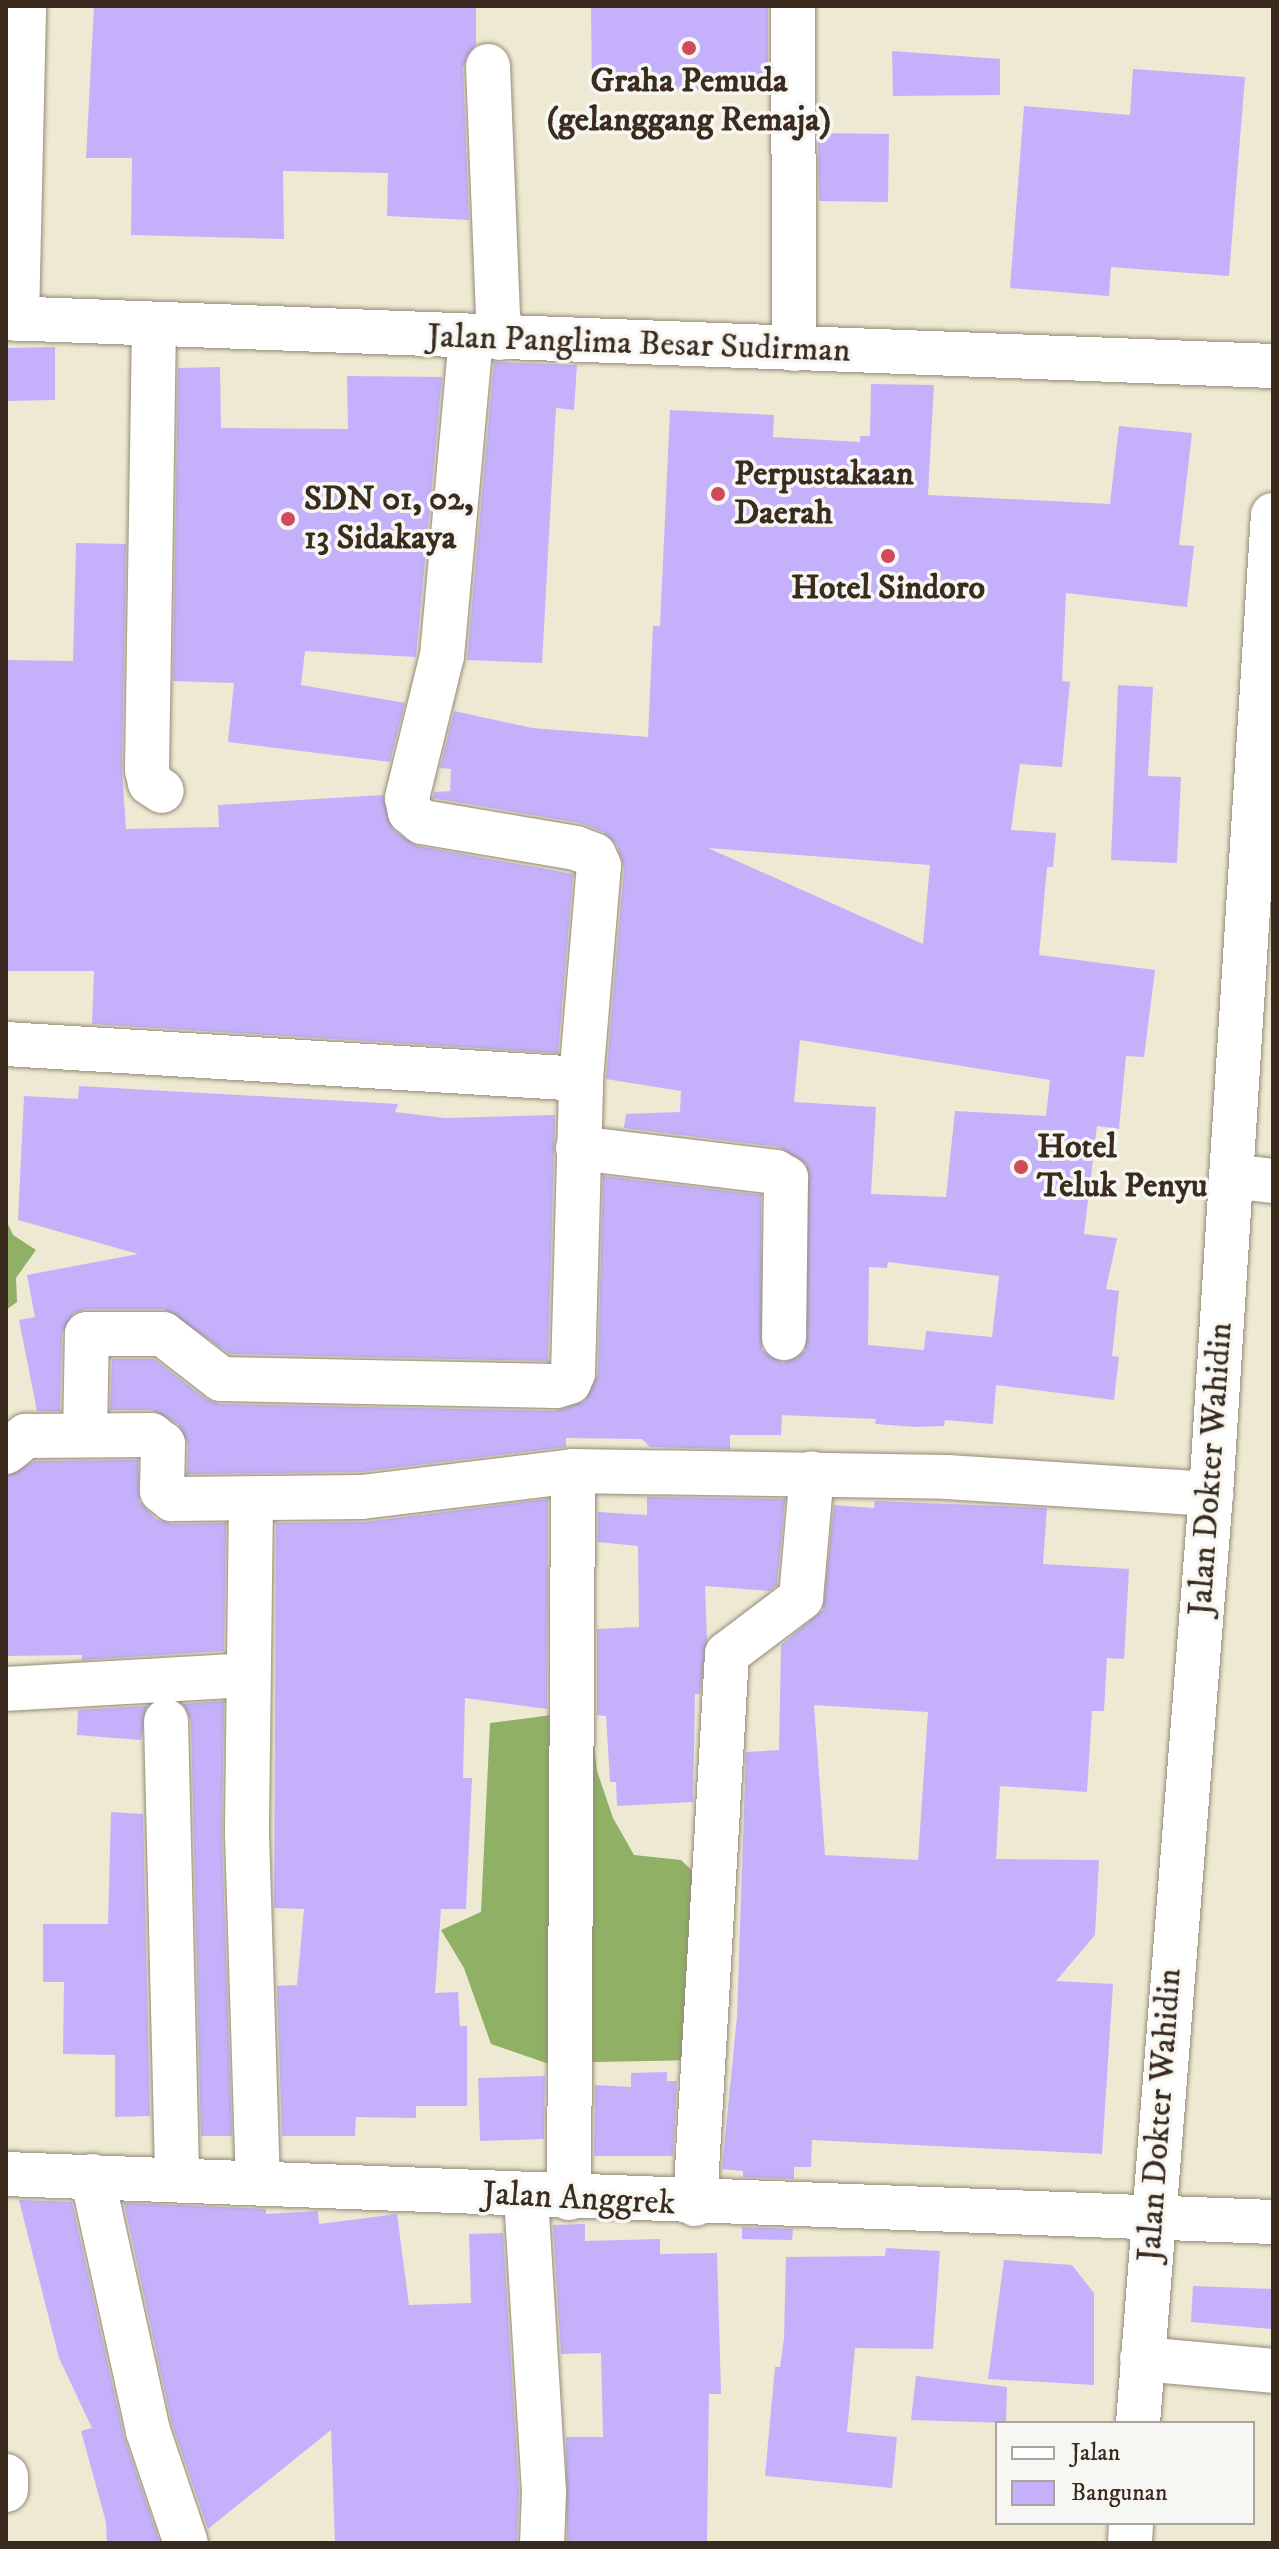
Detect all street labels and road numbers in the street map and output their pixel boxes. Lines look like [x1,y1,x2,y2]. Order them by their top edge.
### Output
street label: Jalan Panglima Besar Sudirman [427,316,851,372]
street label: Jalan Dokter Wahidin [1180,1321,1242,1617]
street label: Jalan Dokter Wahidin [1129,1967,1191,2263]
street label: Jalan Anggrek [482,2174,676,2224]

